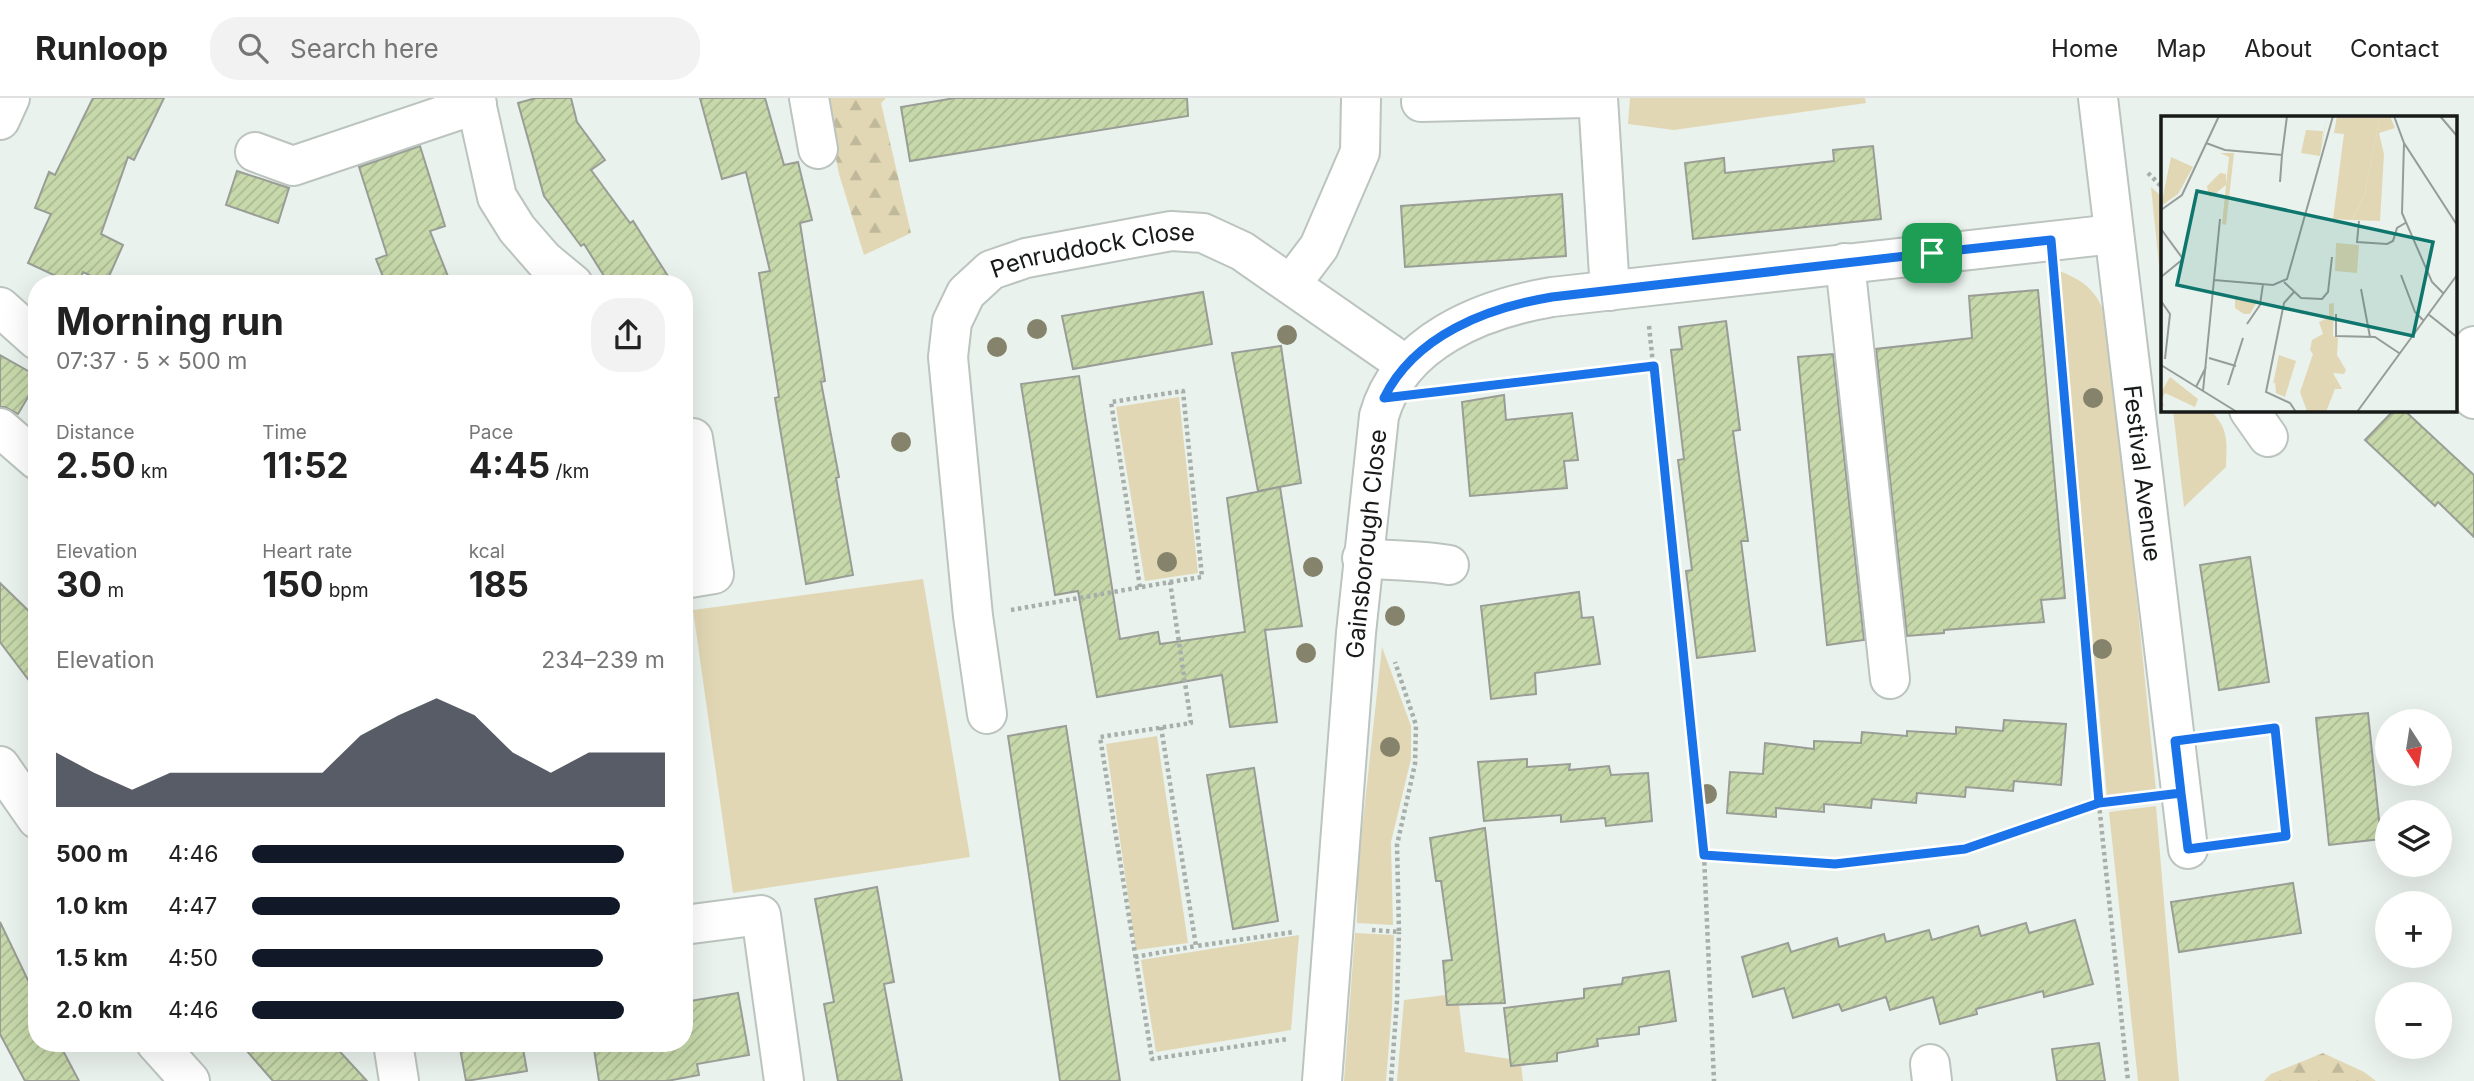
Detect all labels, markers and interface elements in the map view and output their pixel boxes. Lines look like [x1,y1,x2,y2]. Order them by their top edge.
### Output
search box [210,17,700,80]
text: Runloop [35,28,168,68]
icon: search [234,29,272,67]
text: Search here [290,33,439,64]
text: Home [2051,34,2118,63]
text: Map [2156,34,2206,63]
text: About [2244,34,2312,63]
text: Contact [2350,34,2439,63]
inset map [2161,116,2456,411]
street label: Penruddock Close [986,216,1196,284]
pin [1902,223,1962,283]
icon: arrive [1913,234,1951,272]
text: Morning run [56,298,284,344]
button: share [591,298,665,372]
text: 07:37 · 5 × 500 m [56,347,247,375]
street label: Festival Avenue [2118,384,2168,563]
text: Distance [56,421,134,444]
text: Time [262,421,307,444]
text: Pace [469,421,513,444]
street label: Gainsborough Close [1340,428,1392,660]
text: 2.50 [56,444,136,486]
text: 11:52 [262,444,349,486]
text: 4:45 [469,444,550,486]
text: km [136,460,168,483]
text: /km [550,460,589,483]
text: Elevation [56,540,137,563]
text: Heart rate [262,540,352,563]
text: kcal [469,540,505,563]
text: 30 [56,563,102,605]
text: 150 [262,563,323,605]
text: 185 [469,563,529,605]
text: m [102,579,124,602]
text: bpm [323,579,369,602]
text: Elevation [56,646,155,674]
text: 234–239 m [541,646,665,674]
north arrow [2375,709,2452,786]
map controls [2375,709,2452,1059]
button: layers [2375,800,2452,877]
text: 500 m [56,840,128,868]
text: 4:46 [168,840,219,868]
button: + [2375,891,2452,968]
text: 1.0 km [56,892,128,920]
text: 4:47 [168,892,217,920]
text: 1.5 km [56,944,128,972]
text: 4:50 [168,944,218,972]
button: − [2375,982,2452,1059]
text: 2.0 km [56,996,133,1024]
text: 4:46 [168,996,219,1024]

